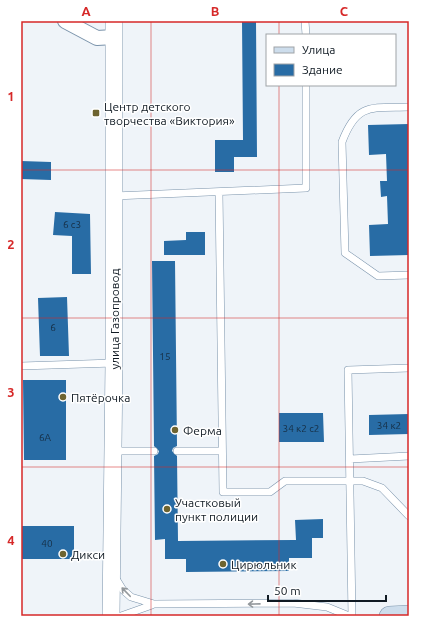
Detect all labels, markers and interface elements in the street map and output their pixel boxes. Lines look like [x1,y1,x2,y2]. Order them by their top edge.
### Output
text: A [81,4,91,18]
text: B [211,4,220,18]
text: C [340,4,349,18]
legend [266,34,396,86]
text: Улица [302,43,335,56]
text: Здание [302,63,343,76]
text: 1 [7,89,15,103]
place label: Центр детского творчества «Виктория» [104,100,235,127]
marker: Центр детского творчества «Виктория» [91,108,101,118]
house number: 6 с3 [63,219,81,230]
text: 2 [7,237,15,251]
street label: улица Газопровод [108,268,121,370]
house number: 6 [50,322,56,333]
house number: 15 [159,351,171,362]
text: 3 [7,385,15,399]
place label: Пятёрочка [71,391,130,404]
marker: Пятёрочка [58,392,68,402]
house number: 34 к2 [377,420,401,431]
house number: 34 к2 с2 [283,423,319,434]
place label: Ферма [183,424,222,437]
marker: Ферма [170,425,180,435]
house number: 6А [39,432,52,443]
place label: Участковый пункт полиции [175,496,258,523]
marker: Участковый пункт полиции [162,504,172,514]
text: 4 [7,533,15,547]
house number: 40 [41,538,53,549]
place label: Дикси [71,548,105,561]
marker: Дикси [58,549,68,559]
place label: Цирюльник [231,558,297,571]
marker: Цирюльник [218,559,228,569]
scale bar [268,577,386,603]
text: 50 m [274,584,301,597]
one-way arrow [122,587,131,597]
one-way arrow [248,600,261,608]

